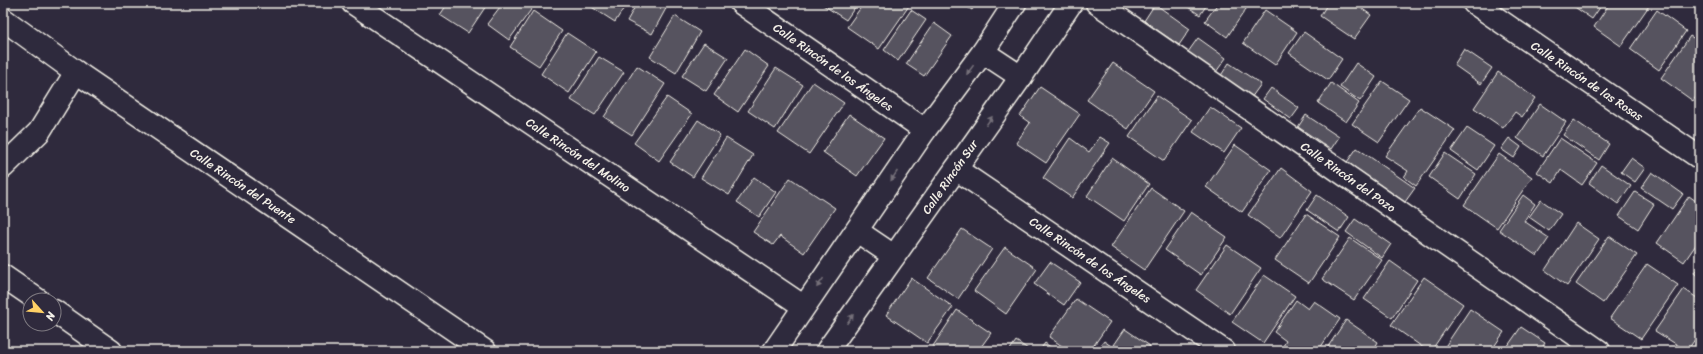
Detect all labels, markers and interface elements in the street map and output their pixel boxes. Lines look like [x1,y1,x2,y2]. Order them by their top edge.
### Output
street label: Calle Rincón de los Ángeles [768,17,898,117]
street label: Calle Rincón de las Rosas [1526,35,1648,127]
one-way arrow [966,64,974,75]
street label: Calle Rincón del Molino [521,112,635,198]
one-way arrow [985,116,994,127]
street label: Calle Rincón Sur [916,134,985,219]
street label: Calle Rincón del Pozo [1296,136,1400,218]
street label: Calle Rincón del Puente [185,142,301,230]
one-way arrow [891,170,898,182]
street label: Calle Rincón de los Ángeles [1025,211,1155,309]
one-way arrow [816,277,824,288]
north arrow [22,292,62,332]
text: N [40,308,61,324]
one-way arrow [846,314,854,324]

